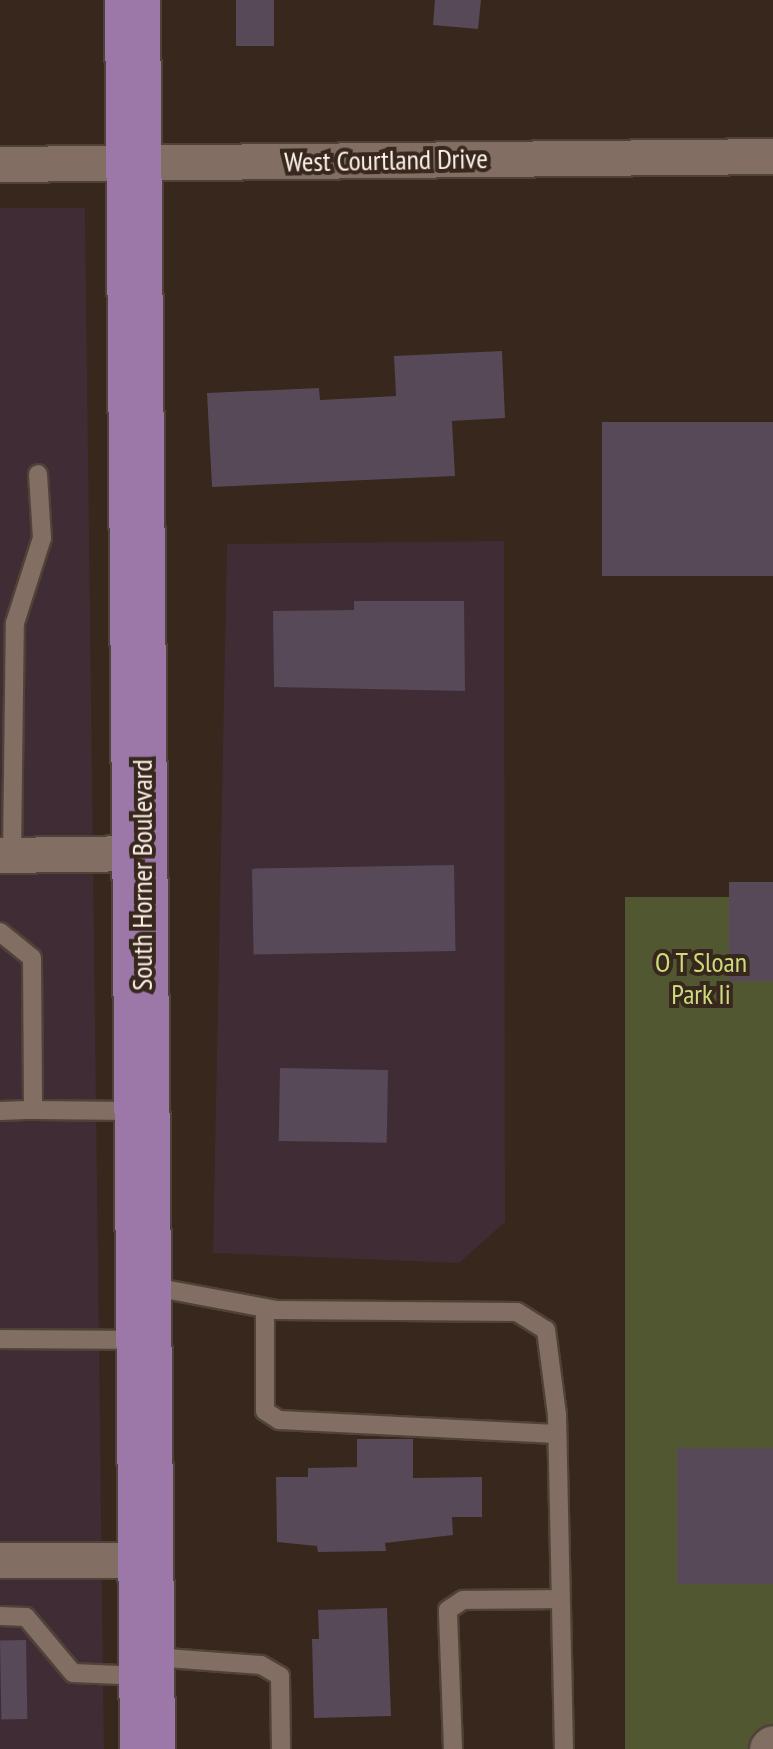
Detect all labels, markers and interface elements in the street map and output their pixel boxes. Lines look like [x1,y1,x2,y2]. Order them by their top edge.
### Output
street label: West Courtland Drive [284,141,488,179]
street label: South Horner Boulevard [125,759,159,991]
park label: O T Sloan Park Ii [654,945,748,1011]

